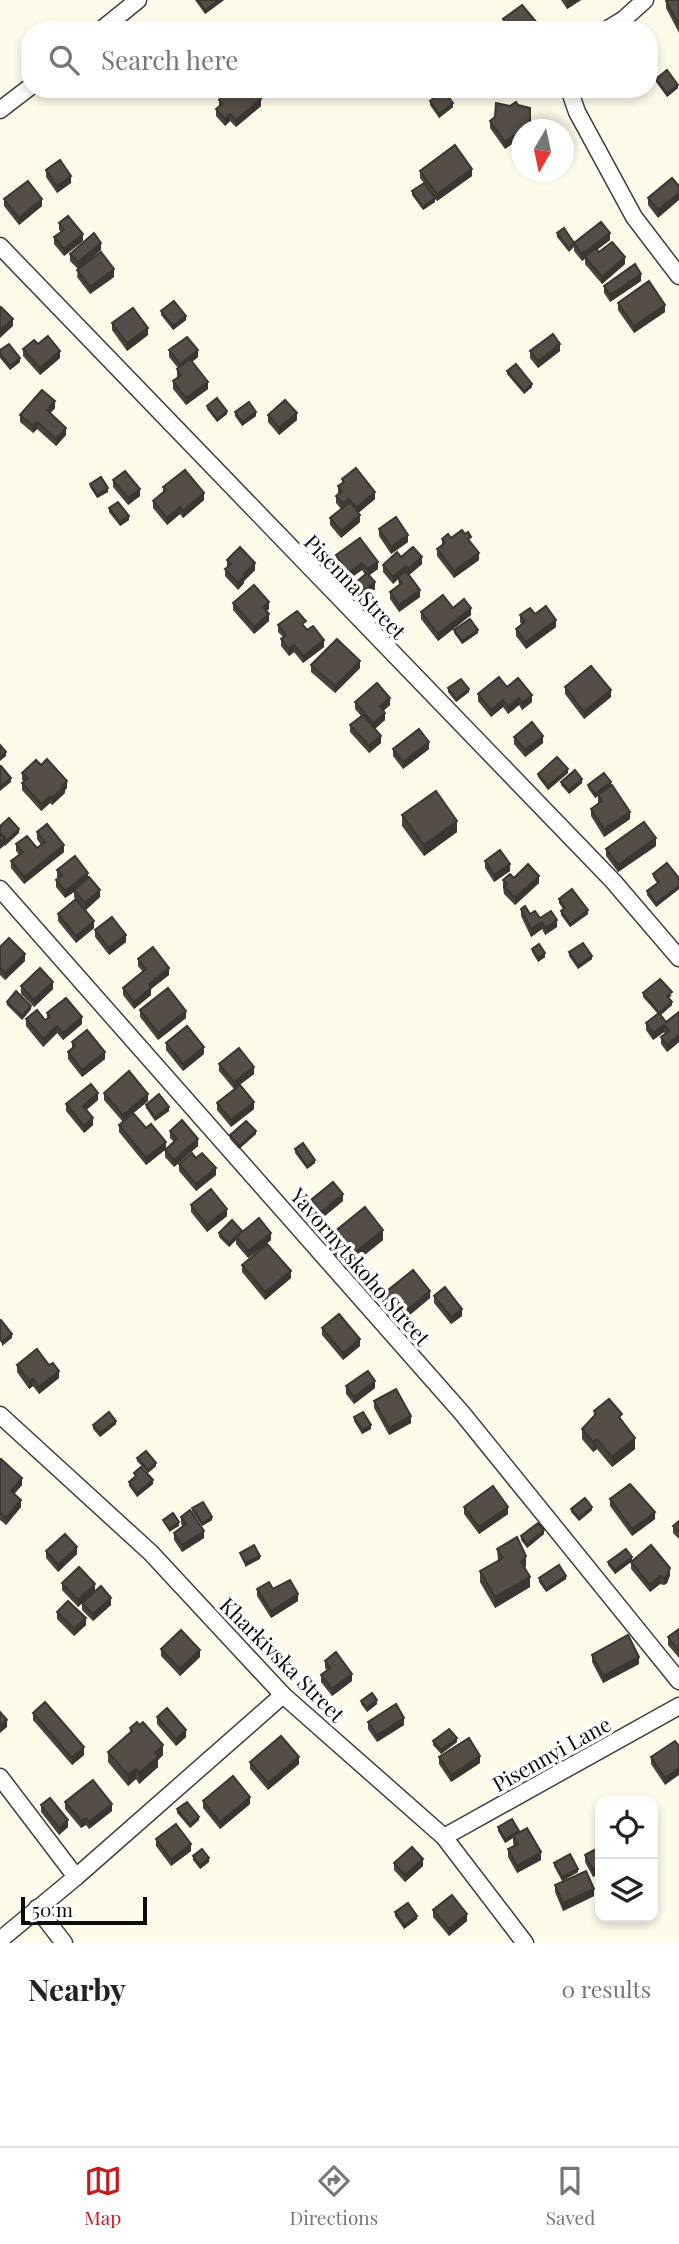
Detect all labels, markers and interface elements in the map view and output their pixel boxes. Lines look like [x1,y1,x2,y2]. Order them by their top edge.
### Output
search box [21,21,658,98]
icon: search [45,41,83,79]
text: Search here [101,42,238,77]
north arrow [511,119,574,182]
street label: Pisenna Street [299,528,413,645]
street label: Yavornytskoho Street [284,1181,437,1351]
street label: Kharkivska Street [214,1590,352,1728]
street label: Pisennyi Lane [487,1709,615,1797]
map controls [595,1796,658,1922]
button: locate [595,1796,658,1859]
button: layers [595,1859,658,1922]
scale bar [21,1894,147,1926]
text: 50 m [32,1896,73,1922]
text: Nearby [28,1969,126,2009]
text: 0 results [561,1973,651,2004]
tab: Map [84,2162,122,2230]
tab: Directions [289,2162,378,2230]
tab: Saved [546,2162,595,2230]

